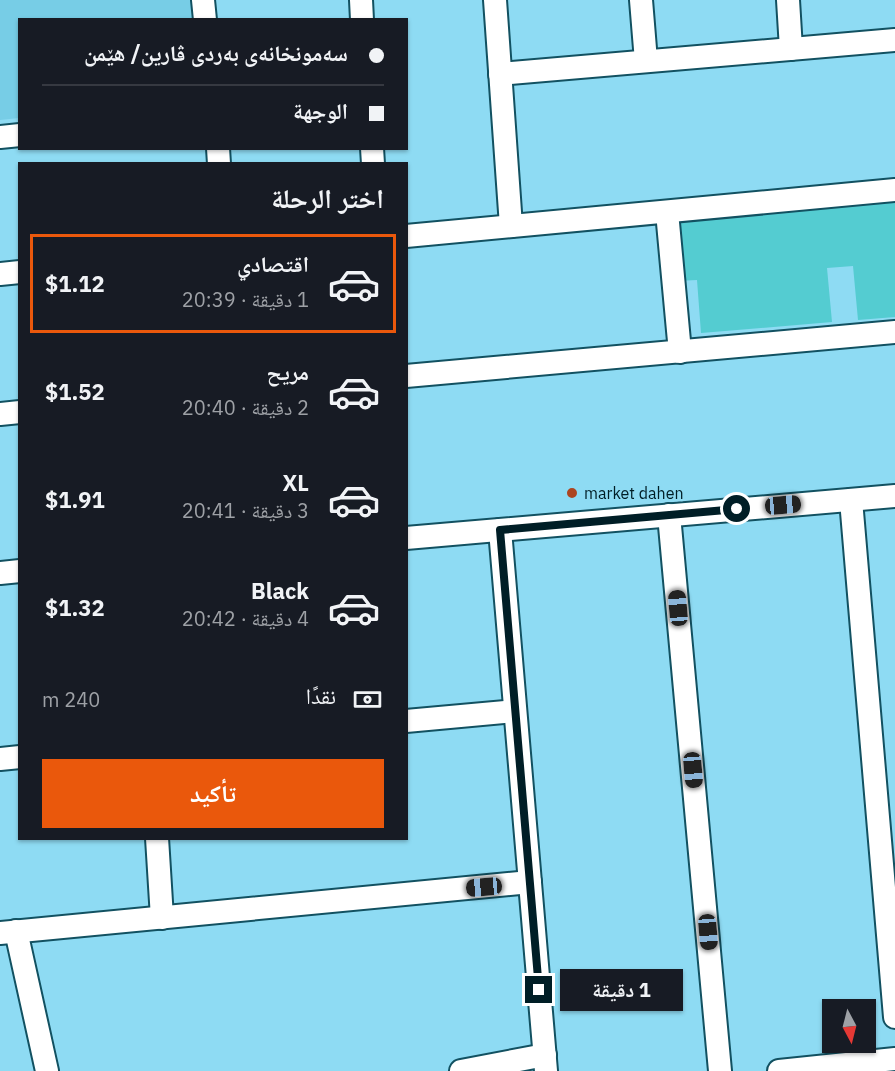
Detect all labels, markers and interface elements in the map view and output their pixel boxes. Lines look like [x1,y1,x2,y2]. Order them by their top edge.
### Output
text: سەمونخانەی بەردی ڤارین/ هێمن [84,38,348,67]
text: الوجهة [293,96,348,125]
text: اختر الرحلة [271,180,384,215]
text: اقتصادي [237,249,309,278]
icon: car [327,257,381,311]
text: $1.12 [45,269,105,298]
text: 1 دقيقة · 20:39 [182,286,309,313]
text: مريح [266,357,309,386]
icon: car [327,365,381,419]
text: $1.52 [45,377,105,406]
text: 2 دقيقة · 20:40 [182,394,309,421]
text: XL [283,468,309,497]
icon: car [327,473,381,527]
place label: market dahen [584,483,684,503]
text: $1.91 [45,485,105,514]
marker: market dahen [565,486,579,500]
car [764,494,802,516]
route start [723,495,750,522]
text: 3 دقيقة · 20:41 [182,497,309,524]
text: Black [251,576,309,605]
icon: car [327,581,381,635]
car [667,589,689,627]
text: $1.32 [45,593,105,622]
text: 4 دقيقة · 20:42 [182,605,309,632]
text: نقدًا [306,681,336,710]
icon: cash [351,683,384,716]
text: 240 m [42,686,100,713]
car [682,751,704,789]
button: تأكيد [42,759,384,828]
car [465,876,503,898]
car [697,913,719,951]
callout: 1 دقيقة [560,969,683,1011]
route end [525,976,552,1003]
text: 1 دقيقة [592,976,651,1003]
north arrow [822,999,876,1053]
map controls [822,999,876,1053]

